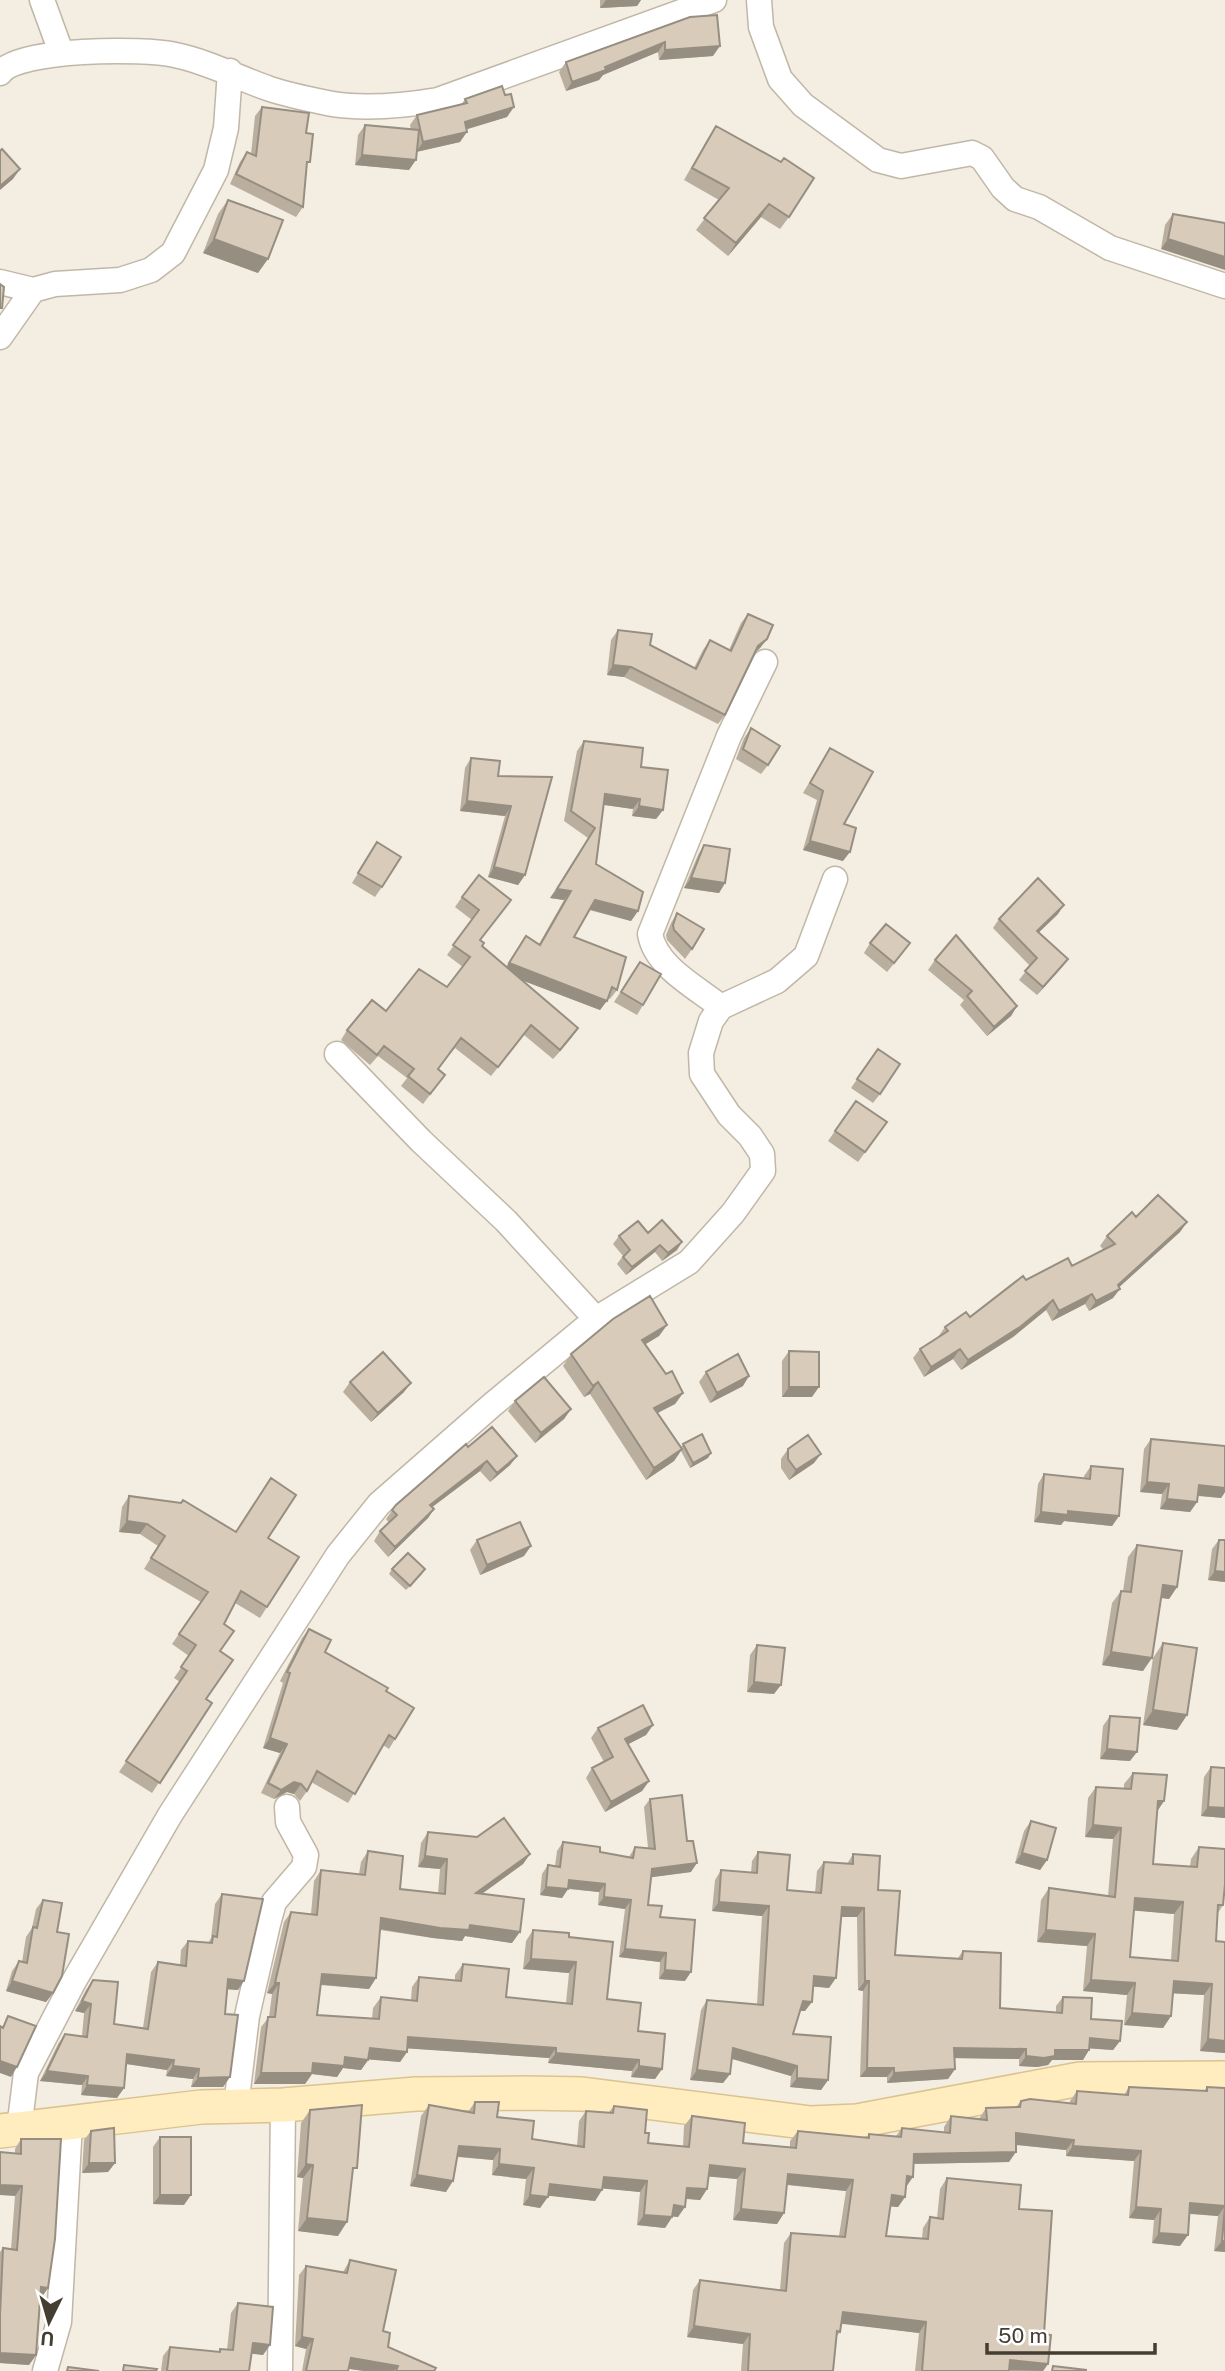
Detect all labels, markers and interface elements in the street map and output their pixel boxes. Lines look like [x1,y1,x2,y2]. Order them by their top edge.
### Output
north arrow [14,2287,84,2357]
scale bar [987,2312,1155,2356]
text: 50 m [998,2323,1048,2348]
text: U [40,2327,55,2350]

